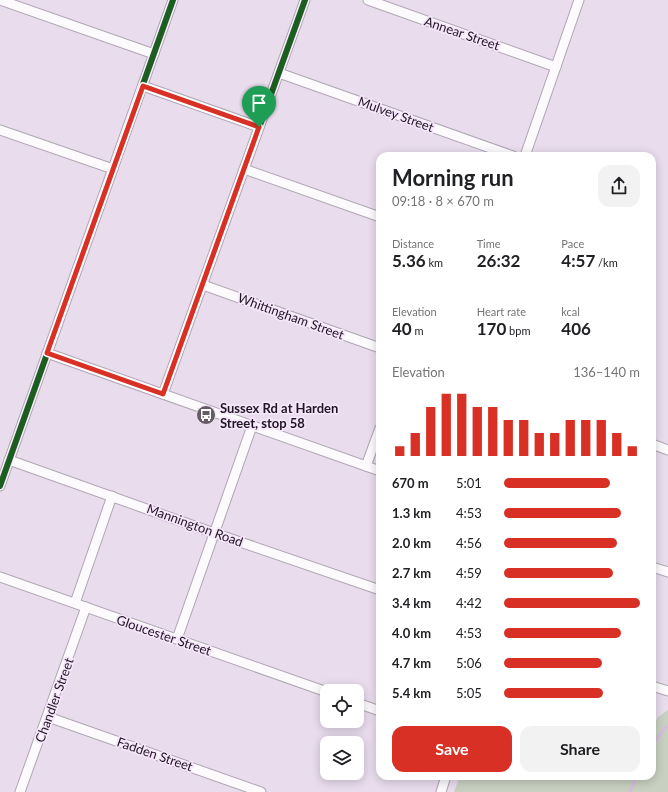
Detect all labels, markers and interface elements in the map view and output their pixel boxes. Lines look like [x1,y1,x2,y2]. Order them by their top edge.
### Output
street label: Annear Street [422,13,502,53]
pin [242,86,276,127]
icon: arrive [248,92,270,114]
street label: Mulvey Street [356,93,436,135]
text: Morning run [392,164,514,191]
button: share [598,165,640,207]
text: 09:18 · 8 × 670 m [392,193,494,209]
text: Distance [392,237,434,250]
text: Time [477,237,501,250]
text: Pace [561,237,584,250]
text: 5.36 [392,250,426,271]
text: 26:32 [477,250,520,271]
text: 4:57 [561,250,595,271]
text: km [426,256,443,269]
text: /km [595,256,618,269]
street label: Whittingham Street [236,289,347,343]
text: Elevation [392,305,437,318]
text: Heart rate [477,305,526,318]
text: kcal [561,305,580,318]
text: 40 [392,318,412,339]
text: 170 [477,318,506,339]
text: 406 [561,318,591,339]
text: m [412,324,424,337]
text: bpm [506,324,530,337]
text: Elevation [392,364,445,380]
text: 136–140 m [573,364,640,380]
place label: Sussex Rd at Harden Street, stop 58 [220,400,338,431]
bus stop icon: Sussex Rd at Harden Street, stop 58 [195,404,217,426]
text: 670 m [392,475,429,491]
text: 5:01 [456,475,482,491]
street label: Mannington Road [145,500,245,550]
text: 1.3 km [392,505,431,521]
text: 4:53 [456,505,482,521]
text: 2.0 km [392,535,431,551]
text: 4:56 [456,535,482,551]
text: 2.7 km [392,565,431,581]
text: 4:59 [456,565,482,581]
text: 3.4 km [392,595,431,611]
text: 4:42 [456,595,482,611]
street label: Gloucester Street [114,611,214,659]
text: 4.0 km [392,625,431,641]
text: 4:53 [456,625,482,641]
street label: Chandler Street [31,655,77,745]
text: 4.7 km [392,655,431,671]
text: 5:06 [456,655,482,671]
map controls [320,684,364,780]
button: locate [320,684,364,728]
text: 5.4 km [392,685,431,701]
text: 5:05 [456,685,482,701]
button: Save [392,726,512,772]
button: Share [520,726,640,772]
street label: Fadden Street [115,734,195,775]
button: layers [320,736,364,780]

